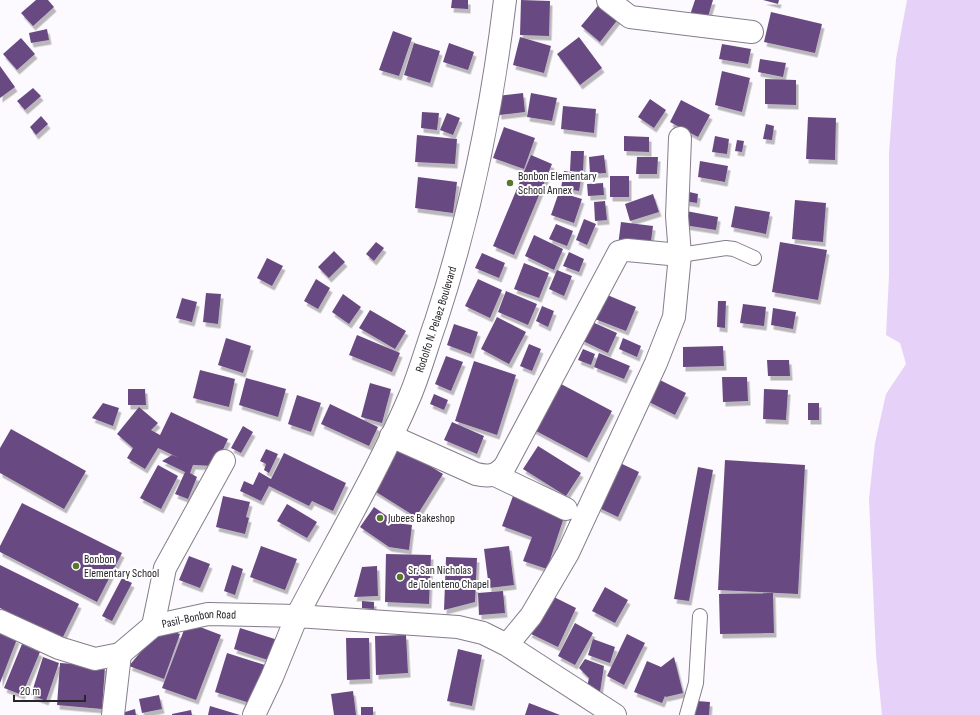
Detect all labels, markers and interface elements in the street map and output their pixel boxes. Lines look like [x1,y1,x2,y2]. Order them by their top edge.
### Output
place label: Bonbon Elementary School Annex [518,169,597,198]
marker: Bonbon Elementary School Annex [505,178,515,188]
street label: Rodolfo N. Pelaez Boulevard [412,265,460,375]
place label: Jubees Bakeshop [387,511,455,526]
marker: Jubees Bakeshop [375,513,385,523]
place label: Bonbon Elementary School [84,552,159,581]
marker: Bonbon Elementary School [71,561,81,571]
place label: Sr. San Nicholas de Tolenteno Chapel [408,563,489,592]
marker: Sr. San Nicholas de Tolenteno Chapel [395,572,405,582]
street label: Pasil-Bonbon Road [160,607,236,632]
scale bar [14,677,85,703]
text: 20 m [20,684,40,699]

